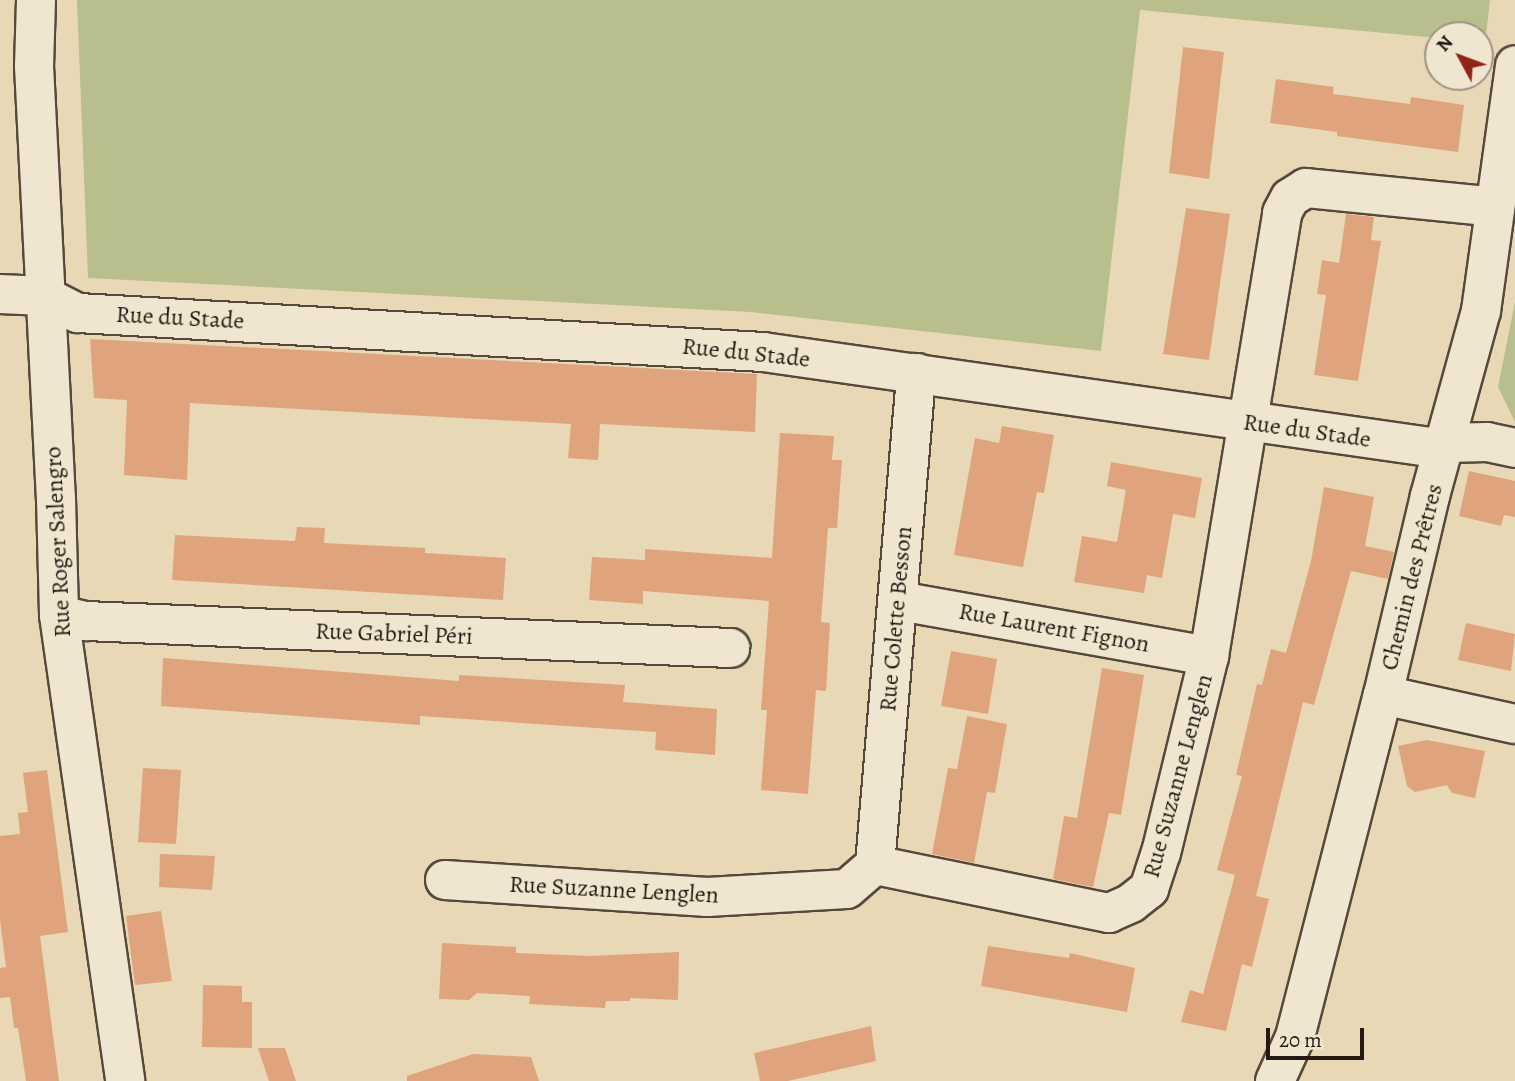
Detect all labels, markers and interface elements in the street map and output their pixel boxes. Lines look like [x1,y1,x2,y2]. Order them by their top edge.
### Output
north arrow [1424,21,1494,91]
text: N [1430,30,1459,57]
street label: Rue du Stade [115,300,245,336]
street label: Rue du Stade [681,332,811,374]
street label: Rue du Stade [1241,408,1373,454]
street label: Rue Roger Salengro [39,446,77,638]
street label: Chemin des Prêtres [1375,481,1449,673]
street label: Rue Colette Besson [874,525,918,713]
street label: Rue Laurent Fignon [956,597,1152,659]
street label: Rue Gabriel Péri [315,617,473,651]
street label: Rue Suzanne Lenglen [1137,671,1219,881]
street label: Rue Suzanne Lenglen [508,870,720,910]
scale bar [1270,1014,1368,1058]
text: 20 m [1279,1026,1322,1054]

